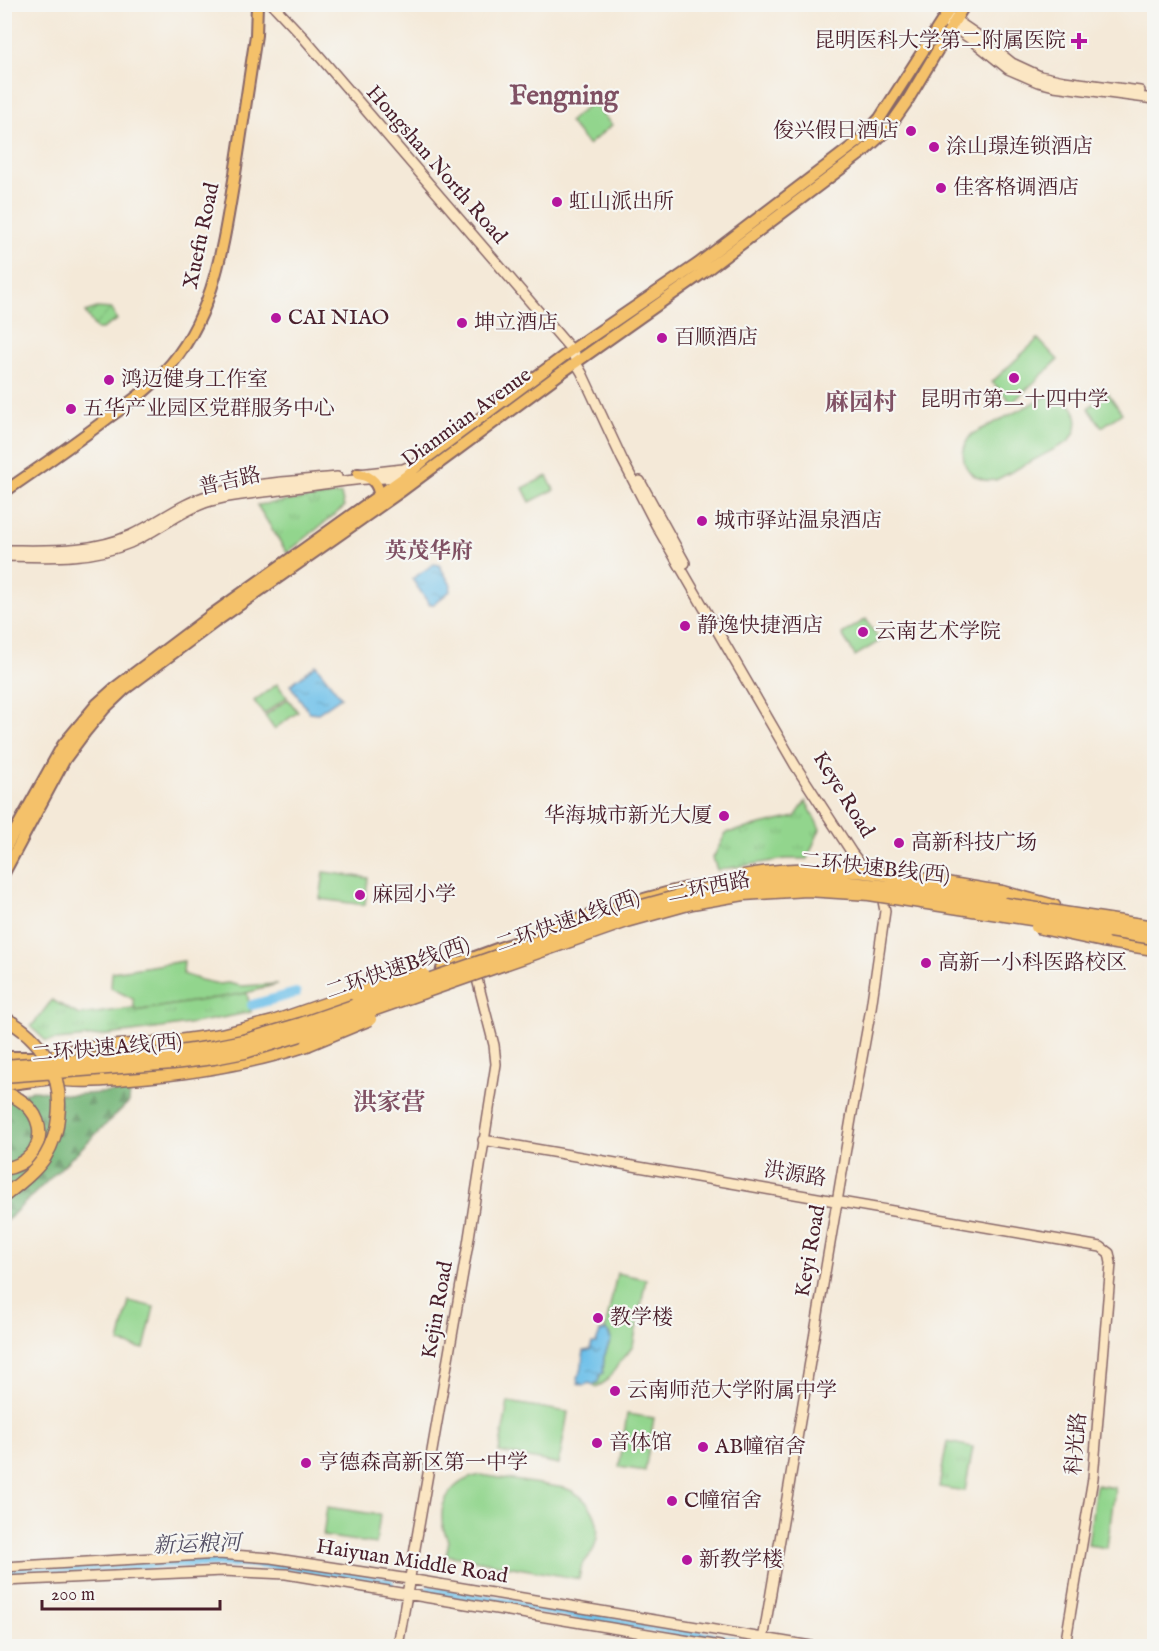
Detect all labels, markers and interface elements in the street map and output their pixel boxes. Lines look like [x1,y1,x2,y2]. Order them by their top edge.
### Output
place label: 昆明医科大学第二附属医院 [814,28,1066,55]
marker: 昆明医科大学第二附属医院 [1070,32,1088,50]
street label: Hongshan North Road [360,80,513,251]
district label: Fengning [509,80,620,114]
place label: 俊兴假日酒店 [773,118,899,145]
marker: 俊兴假日酒店 [904,124,918,138]
place label: 涂山璟连锁酒店 [946,134,1093,161]
marker: 涂山璟连锁酒店 [927,140,941,154]
place label: 佳客格调酒店 [953,175,1079,202]
street label: Xuefu Road [178,180,227,292]
marker: 佳客格调酒店 [934,181,948,195]
place label: 虹山派出所 [569,189,674,216]
marker: 虹山派出所 [550,195,564,209]
place label: CAI NIAO [288,305,389,332]
place label: 坤立酒店 [474,310,558,337]
marker: CAI NIAO [269,311,283,325]
marker: 坤立酒店 [455,316,469,330]
place label: 百顺酒店 [674,325,758,352]
marker: 百顺酒店 [655,331,669,345]
street label: Dianmian Avenue [397,362,537,474]
place label: 鸿迈健身工作室 [121,367,268,394]
marker: 昆明市第二十四中学 [1007,371,1021,385]
marker: 鸿迈健身工作室 [102,373,116,387]
place label: 昆明市第二十四中学 [920,387,1109,414]
district label: 麻园村 [825,388,897,419]
place label: 五华产业园区党群服务中心 [83,396,335,423]
marker: 五华产业园区党群服务中心 [64,402,78,416]
street label: 普吉路 [196,462,264,502]
place label: 城市驿站温泉酒店 [714,508,882,535]
marker: 城市驿站温泉酒店 [695,514,709,528]
district label: 英茂华府 [385,538,473,566]
place label: 静逸快捷酒店 [697,613,823,640]
marker: 静逸快捷酒店 [678,619,692,633]
place label: 云南艺术学院 [875,619,1001,646]
marker: 云南艺术学院 [856,625,870,639]
street label: Keye Road [806,747,880,844]
place label: 华海城市新光大厦 [544,803,712,830]
marker: 华海城市新光大厦 [717,809,731,823]
place label: 高新科技广场 [911,830,1037,857]
marker: 高新科技广场 [892,836,906,850]
street label: 二环快速B线(西) [799,848,951,890]
street label: 二环西路 [665,867,753,909]
place label: 麻园小学 [372,882,456,909]
street label: 二环快速A线(西) [492,885,644,959]
marker: 麻园小学 [353,888,367,902]
street label: 二环快速B线(西) [322,932,474,1006]
place label: 高新一小科医路校区 [938,950,1127,977]
marker: 高新一小科医路校区 [919,956,933,970]
street label: 二环快速A线(西) [31,1029,183,1069]
district label: 洪家营 [353,1088,425,1119]
street label: 洪源路 [762,1157,828,1193]
street label: Keyi Road [790,1202,832,1299]
street label: Kejin Road [416,1258,460,1361]
place label: 教学楼 [610,1305,673,1332]
marker: 教学楼 [591,1311,605,1325]
place label: 云南师范大学附属中学 [627,1378,837,1405]
marker: 云南师范大学附属中学 [608,1384,622,1398]
street label: 科光路 [1061,1411,1093,1477]
place label: 音体馆 [609,1430,672,1457]
place label: AB幢宿舍 [714,1434,806,1461]
marker: 音体馆 [590,1436,604,1450]
marker: AB幢宿舍 [696,1440,710,1454]
place label: 亨德森高新区第一中学 [318,1450,528,1477]
marker: 亨德森高新区第一中学 [299,1456,313,1470]
place label: C幢宿舍 [684,1488,762,1515]
marker: C幢宿舍 [665,1494,679,1508]
water label: 新运粮河 [153,1529,245,1561]
street label: Haiyuan Middle Road [314,1534,511,1591]
place label: 新教学楼 [699,1547,783,1574]
marker: 新教学楼 [680,1553,694,1567]
scale bar [42,1573,220,1611]
text: 200 m [51,1584,95,1607]

